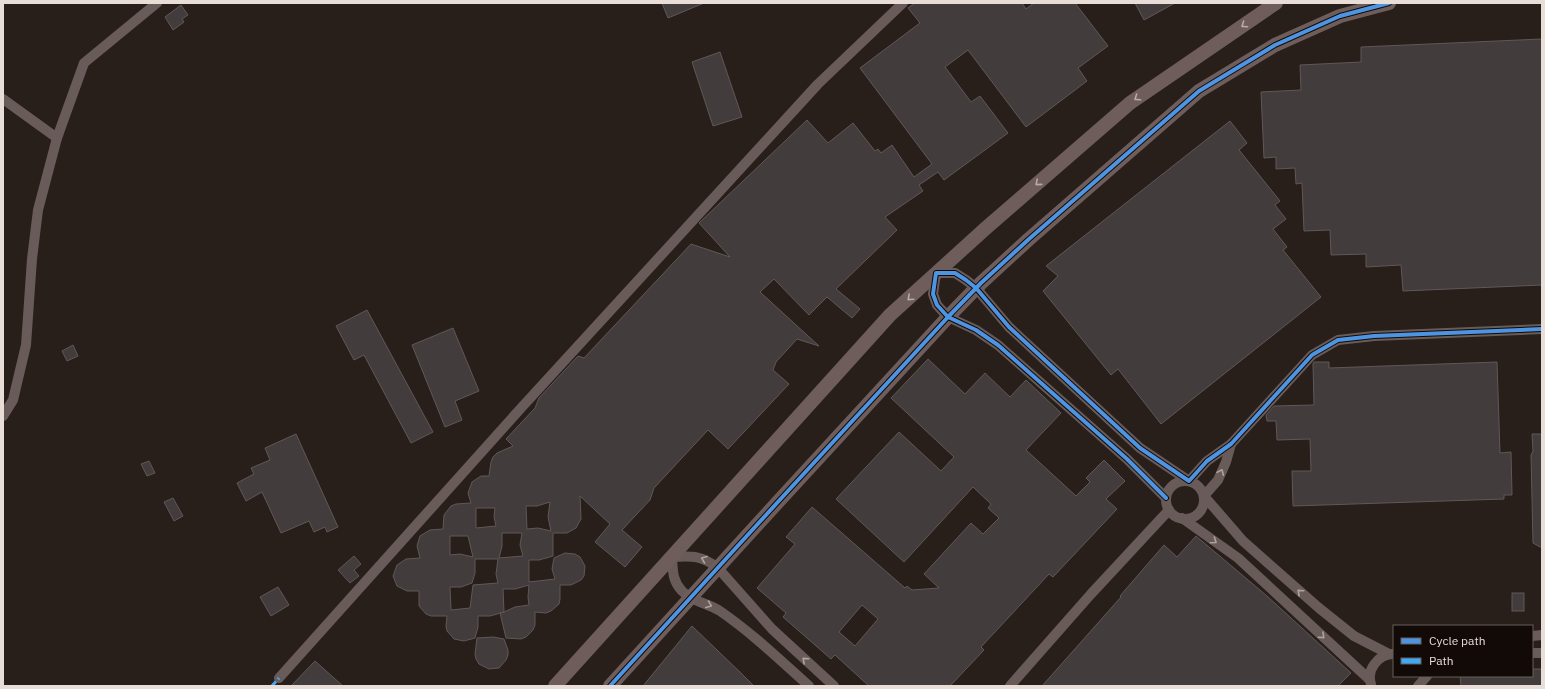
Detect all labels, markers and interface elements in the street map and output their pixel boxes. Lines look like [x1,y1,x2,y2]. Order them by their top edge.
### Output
one-way arrow [1241,20,1248,28]
one-way arrow [1134,93,1141,100]
one-way arrow [1035,178,1043,186]
one-way arrow [907,293,915,300]
one-way arrow [1216,469,1224,477]
one-way arrow [1209,536,1216,543]
one-way arrow [700,556,707,564]
one-way arrow [1298,590,1305,597]
one-way arrow [704,600,712,608]
legend [1393,625,1533,677]
one-way arrow [1317,631,1324,638]
text: Cycle path [1429,633,1486,648]
text: Path [1429,653,1454,668]
one-way arrow [803,658,810,665]

